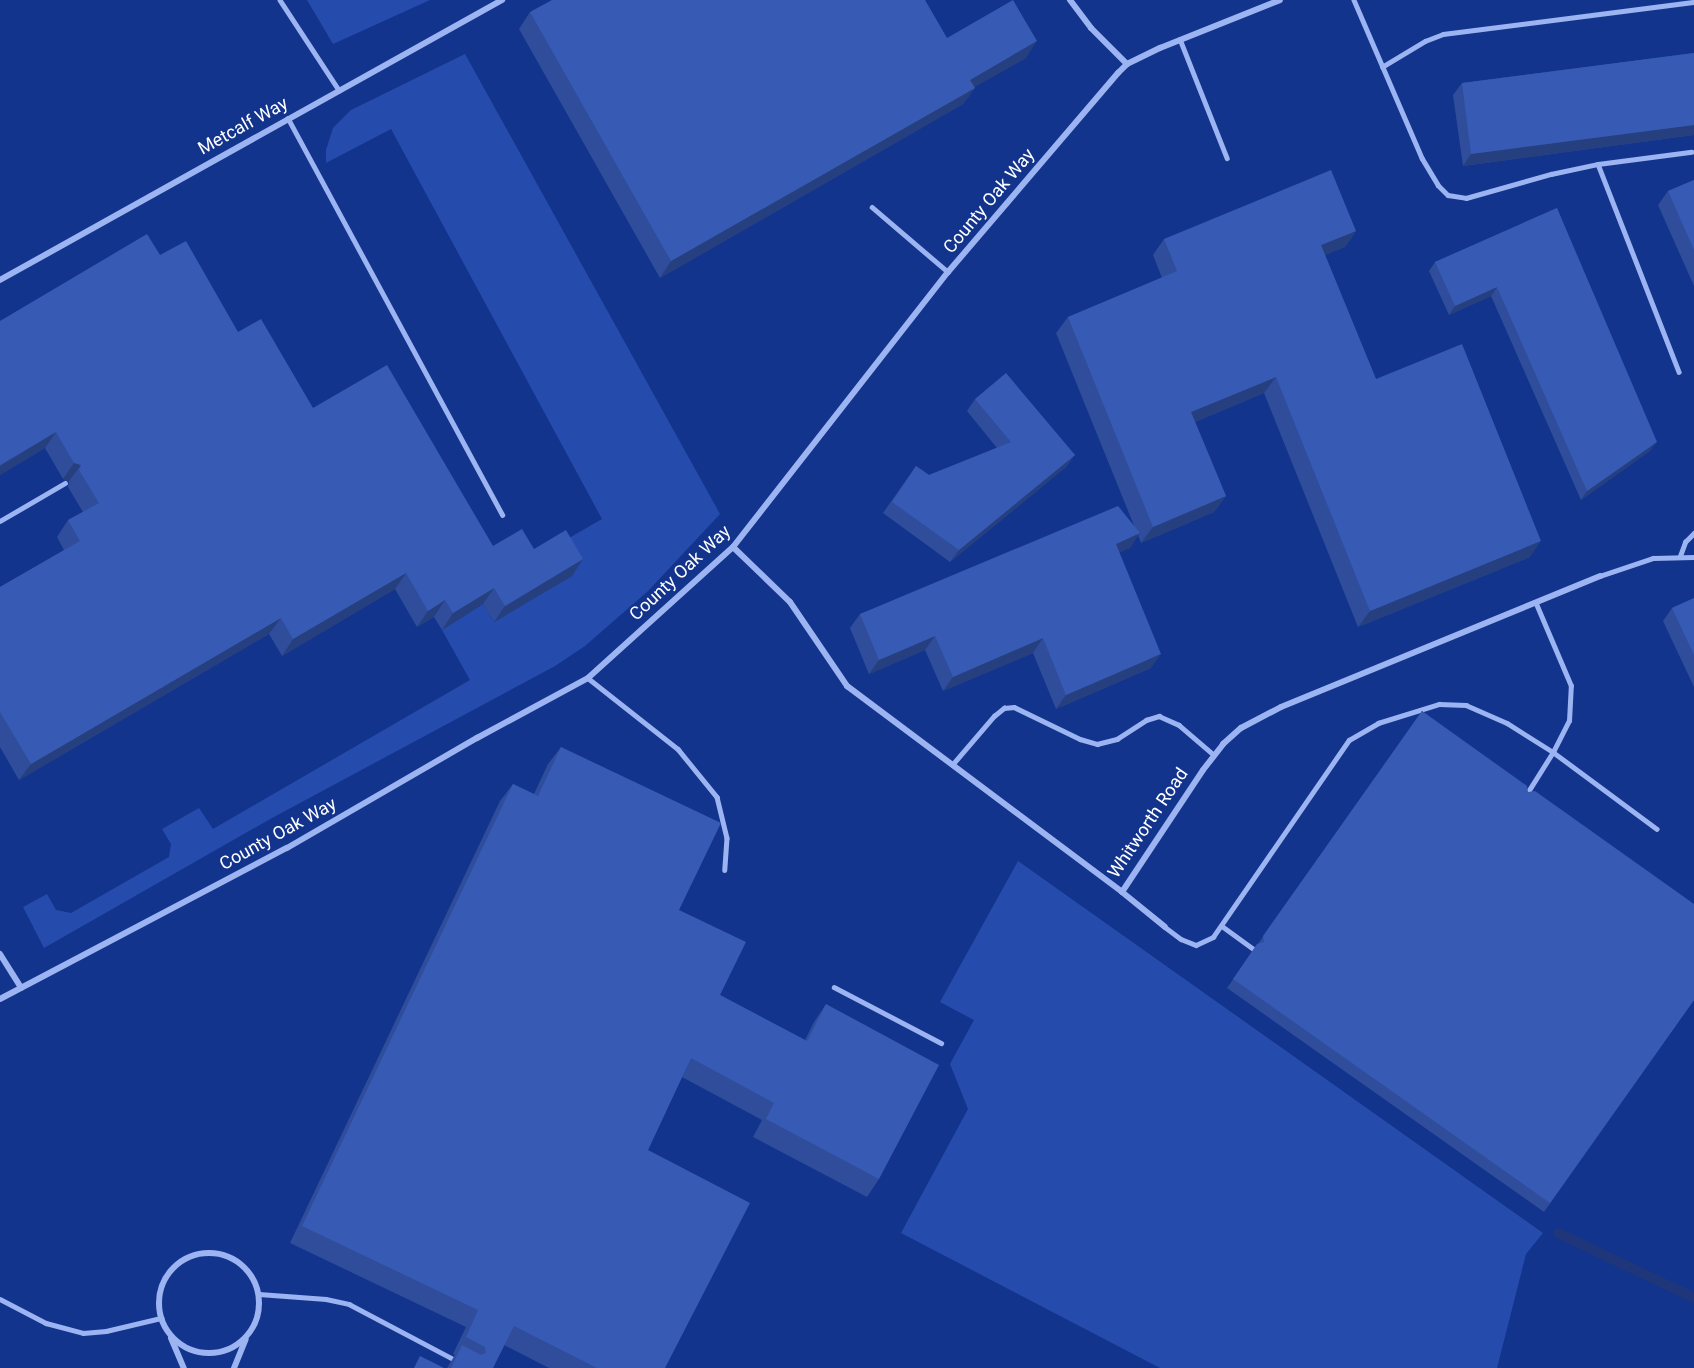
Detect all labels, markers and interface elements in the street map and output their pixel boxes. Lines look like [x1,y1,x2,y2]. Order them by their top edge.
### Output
street label: Metcalf Way [194,92,292,160]
street label: County Oak Way [939,144,1039,258]
street label: County Oak Way [625,521,735,625]
street label: Whitworth Road [1103,764,1193,882]
street label: County Oak Way [216,793,340,875]

